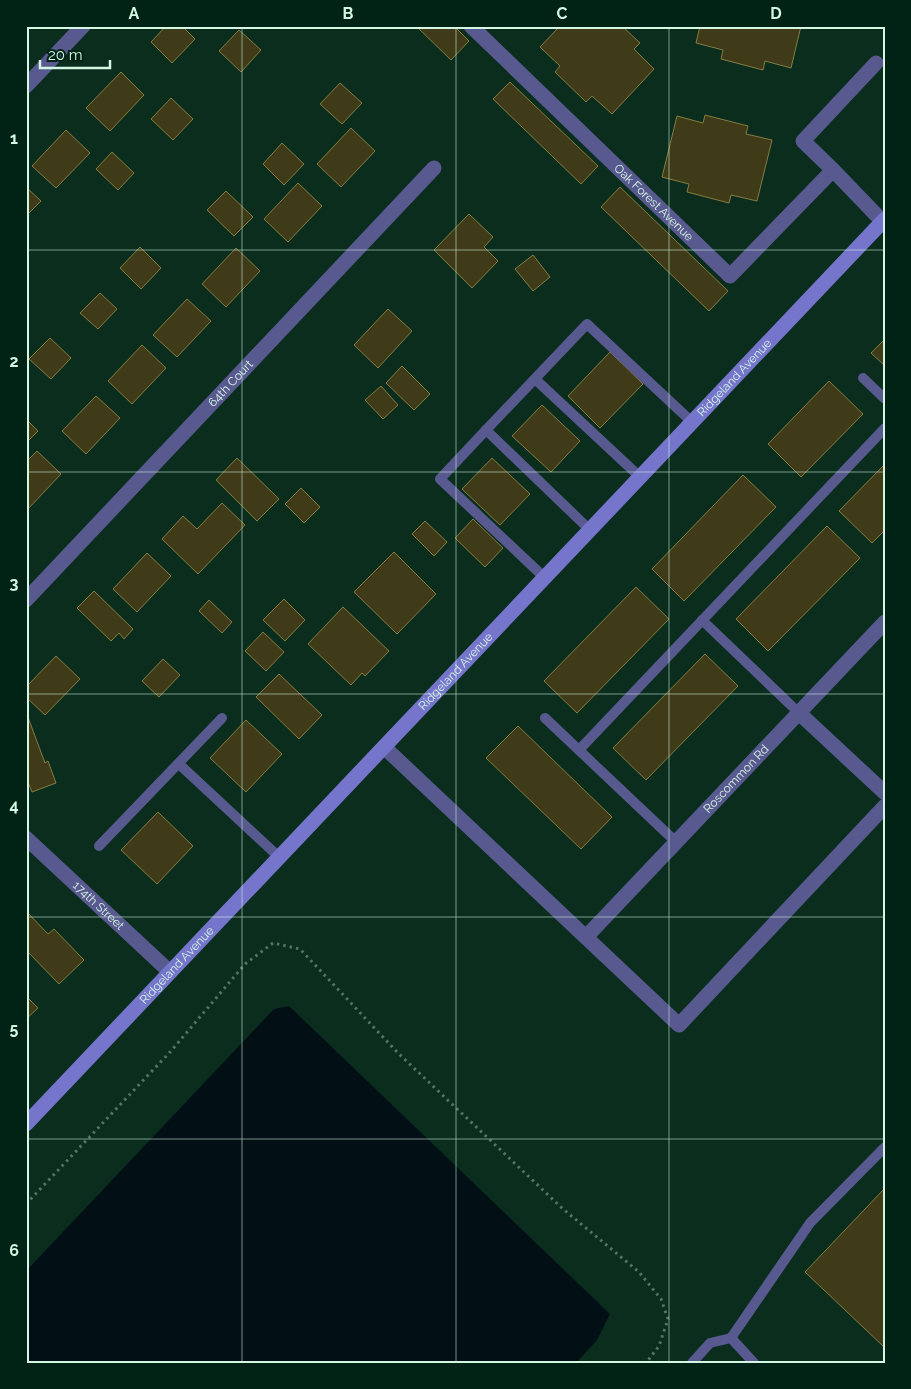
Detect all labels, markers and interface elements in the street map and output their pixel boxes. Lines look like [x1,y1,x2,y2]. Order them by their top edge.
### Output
text: A [129,4,140,23]
text: B [343,4,354,23]
text: C [557,4,568,23]
text: D [770,4,782,23]
scale bar [40,38,110,70]
text: 20 m [48,46,83,64]
text: 1 [10,129,18,148]
street label: Oak Forest Avenue [611,161,696,244]
street label: Ridgeland Avenue [694,336,774,419]
text: 2 [9,352,19,371]
street label: 64th Court [205,357,256,409]
text: 3 [10,574,19,593]
street label: Ridgeland Avenue [416,630,496,713]
street label: Roscommon Rd [700,742,772,816]
text: 4 [9,796,19,815]
street label: 174th Street [70,878,127,933]
street label: Ridgeland Avenue [137,924,217,1007]
text: 5 [10,1019,19,1038]
text: 6 [9,1241,19,1260]

